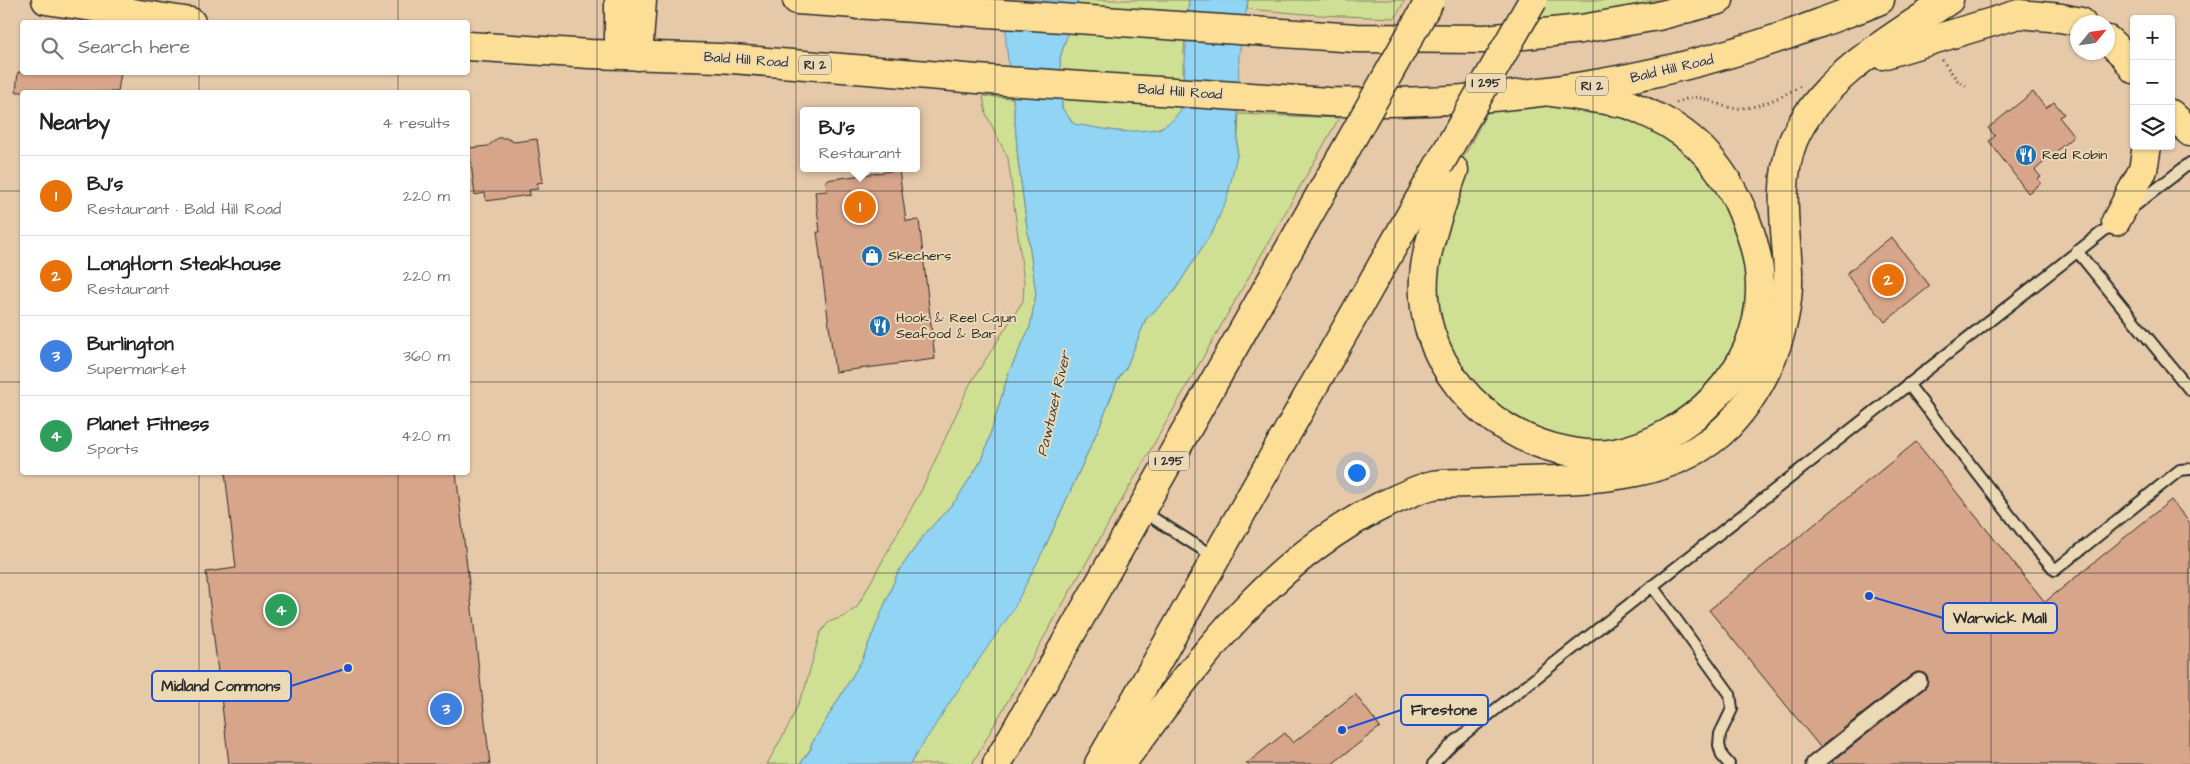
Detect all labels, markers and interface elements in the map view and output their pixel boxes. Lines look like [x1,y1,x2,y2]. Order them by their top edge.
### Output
north arrow [2070,15,2115,60]
map controls [2130,15,2175,150]
button: + [2130,15,2175,60]
search box [20,20,470,75]
icon: search [38,34,66,62]
text: Search here [78,34,190,61]
street label: Bald Hill Road [703,47,789,73]
street label: Bald Hill Road [1628,50,1716,88]
road number: RI 2 [799,56,831,74]
button: − [2130,60,2175,105]
road number: I 295 [1466,74,1506,92]
road number: RI 2 [1576,76,1608,95]
street label: Bald Hill Road [1137,79,1223,105]
button: layers [2130,105,2175,150]
popup [800,107,920,172]
text: Nearby [40,108,110,137]
text: 4 results [382,112,450,134]
text: BJ's [819,115,855,142]
text: Restaurant [819,142,901,164]
restaurant icon: Red Robin [2014,143,2038,167]
place label: Red Robin [2042,145,2107,165]
text: BJ's [87,171,123,198]
text: 1 [55,185,57,207]
text: 220 m [403,185,450,207]
pin: 1 [844,188,876,226]
text: Restaurant · Bald Hill Road [87,198,281,220]
shop icon: Skechers [860,244,884,268]
place label: Skechers [888,246,951,266]
text: LongHorn Steakhouse [87,251,281,278]
pin: 2 [1872,261,1904,299]
text: 2 [51,265,61,287]
text: 220 m [403,265,450,287]
text: Restaurant [87,278,169,300]
place label: Hook & Reel Cajun Seafood & Bar [896,308,1016,344]
restaurant icon: Hook & Reel Cajun Seafood & Bar [868,314,892,338]
text: Burlington [87,331,174,358]
text: 3 [52,345,60,367]
text: 360 m [403,345,450,367]
water label: Pawtuxet River [1032,348,1077,459]
text: Supermarket [87,358,186,380]
text: Planet Fitness [87,411,209,438]
text: 4 [51,425,61,447]
text: 420 m [401,425,450,447]
text: Sports [87,438,139,460]
road number: I 295 [1149,452,1189,471]
your location [1344,460,1370,486]
pin: 4 [265,591,297,629]
callout: Warwick Mall [1943,603,2057,633]
text: Warwick Mall [1952,608,2048,629]
callout: Midland Commons [152,671,291,701]
text: Midland Commons [161,676,281,697]
pin: 3 [430,690,462,728]
callout: Firestone [1401,695,1488,725]
text: Firestone [1411,700,1477,721]

